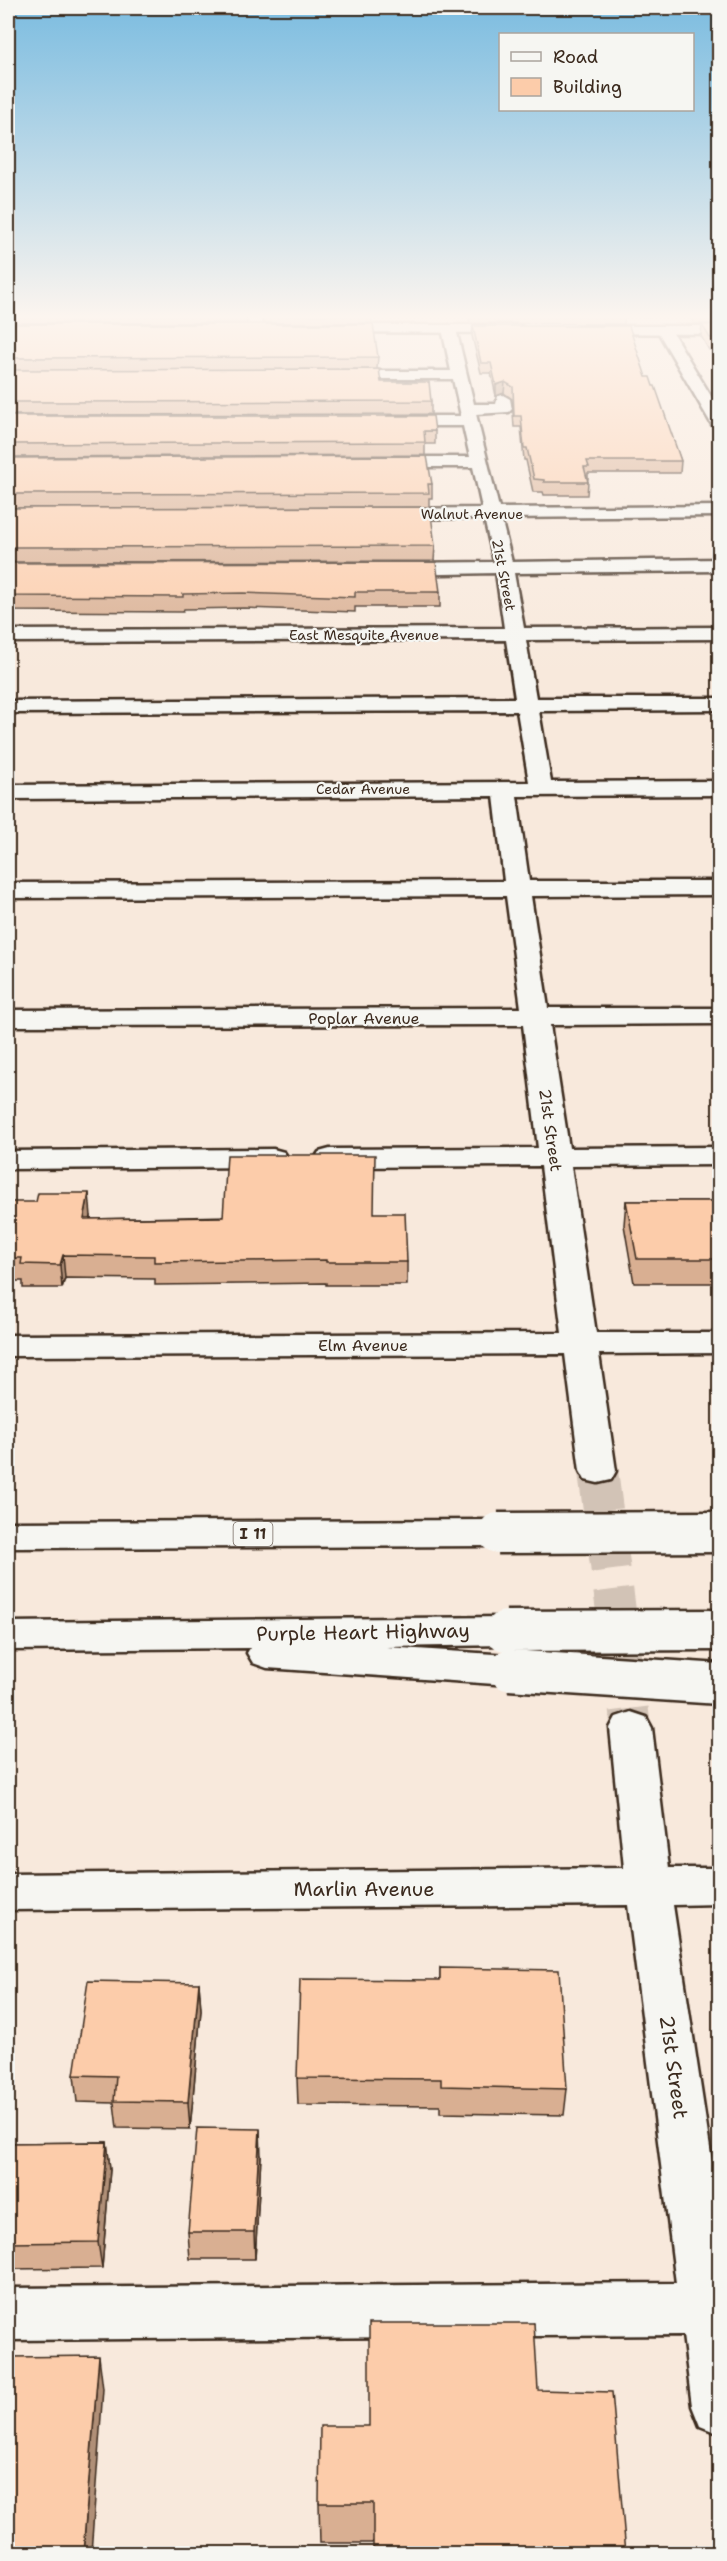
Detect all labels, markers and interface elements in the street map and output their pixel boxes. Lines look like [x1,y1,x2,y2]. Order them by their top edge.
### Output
legend [499,33,694,111]
text: Road [553,45,598,69]
text: Building [553,75,622,99]
street label: Walnut Avenue [421,505,523,523]
street label: 21st Street [488,537,520,613]
street label: East Mesquite Avenue [289,626,439,644]
street label: Cedar Avenue [316,780,410,798]
street label: Poplar Avenue [308,1008,420,1029]
street label: 21st Street [534,1087,567,1173]
street label: Elm Avenue [318,1335,408,1356]
road number: I 11 [234,1522,272,1546]
street label: Purple Heart Highway [256,1617,470,1647]
street label: Marlin Avenue [293,1876,435,1902]
street label: 21st Street [654,2013,694,2121]

